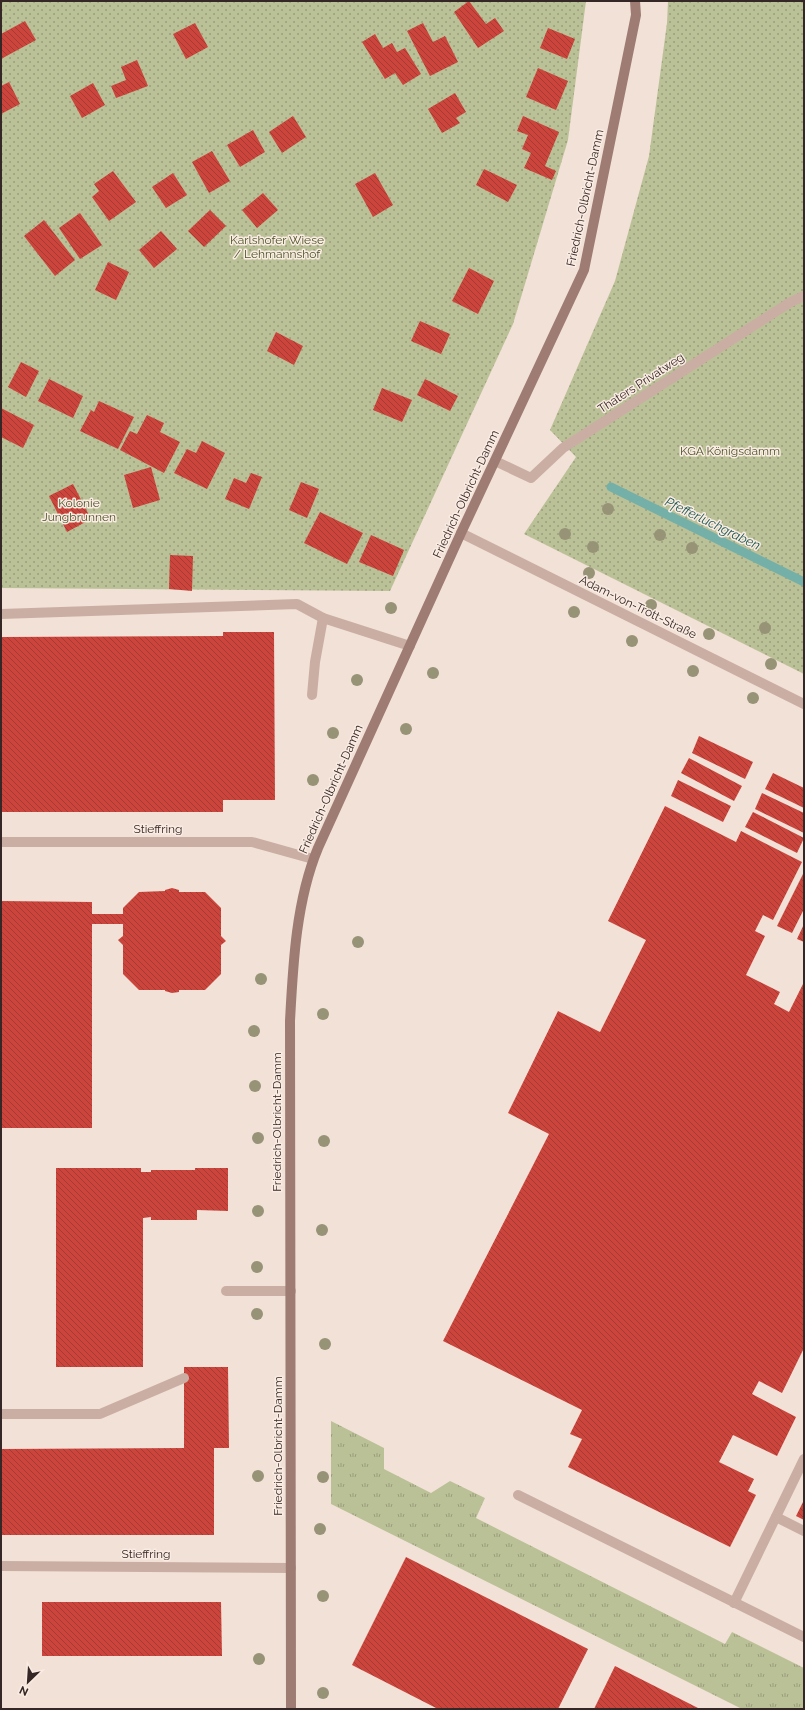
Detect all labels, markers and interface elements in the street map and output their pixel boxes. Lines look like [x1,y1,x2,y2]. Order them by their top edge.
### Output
street label: Friedrich-Olbricht-Damm [564,128,606,268]
park label: Karlshofer Wiese / Lehmannshof [230,233,324,261]
street label: Thaters Privatweg [595,350,687,416]
street label: Friedrich-Olbricht-Damm [430,428,502,560]
park label: KGA Königsdamm [680,444,780,458]
water label: Pfefferluchgraben [663,494,763,553]
park label: Kolonie Jungbrunnen [42,496,116,524]
street label: Adam-von-Trott-Straße [577,573,699,641]
street label: Friedrich-Olbricht-Damm [296,722,366,856]
street label: Stieffring [133,822,183,836]
street label: Friedrich-Olbricht-Damm [270,1052,284,1192]
street label: Friedrich-Olbricht-Damm [271,1376,285,1516]
street label: Stieffring [121,1547,171,1561]
north arrow [8,1662,48,1702]
text: N [17,1683,31,1698]

